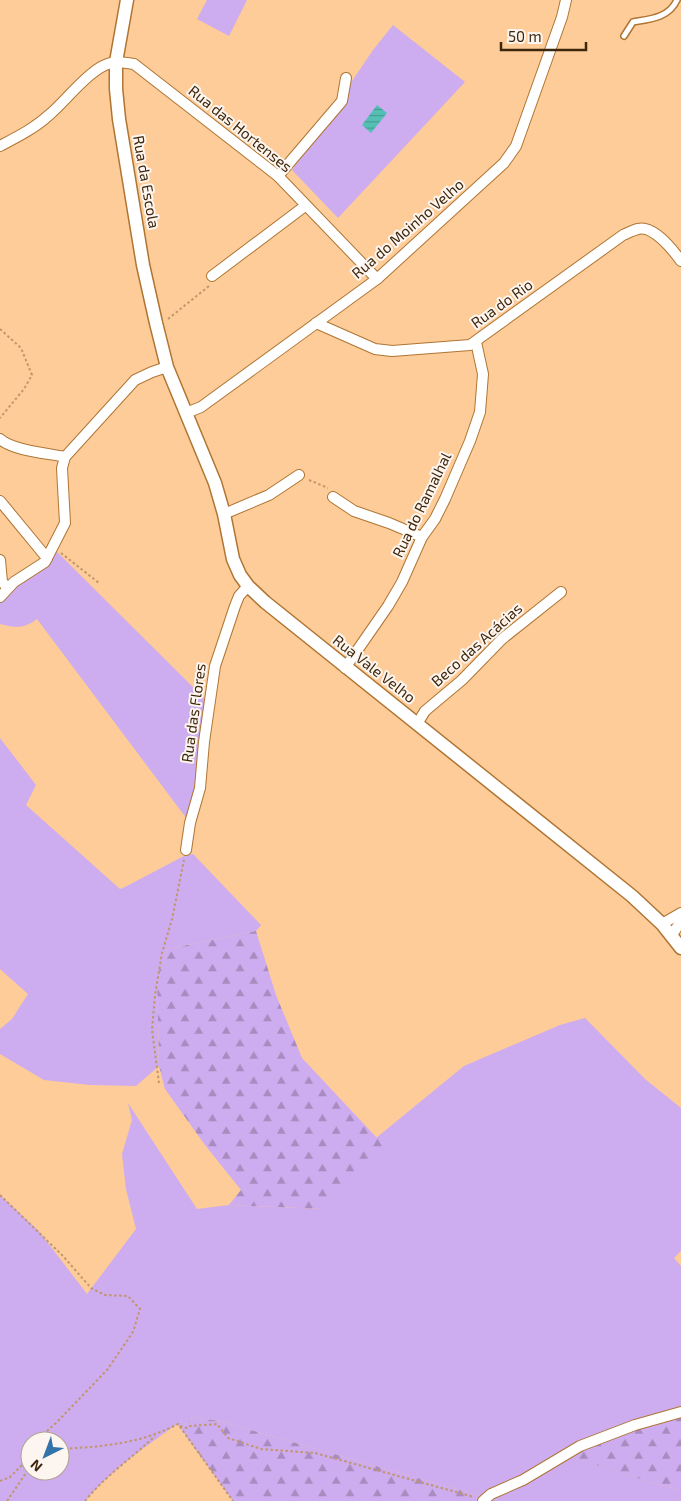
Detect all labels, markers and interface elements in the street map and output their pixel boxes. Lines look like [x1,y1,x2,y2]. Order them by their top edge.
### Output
scale bar [501,20,586,52]
text: 50 m [508,27,542,45]
street label: Rua das Hortenses [185,81,296,175]
street label: Rua da Escola [130,134,164,230]
street label: Rua do Moinho Velho [348,175,467,282]
street label: Rua do Rio [467,275,536,331]
street label: Rua do Ramalhal [388,449,455,560]
street label: Beco das Acácias [427,599,525,690]
street label: Rua Vale Velho [330,630,419,706]
street label: Rua das Flores [177,662,209,764]
north arrow [20,1431,70,1481]
text: N [27,1456,45,1476]

